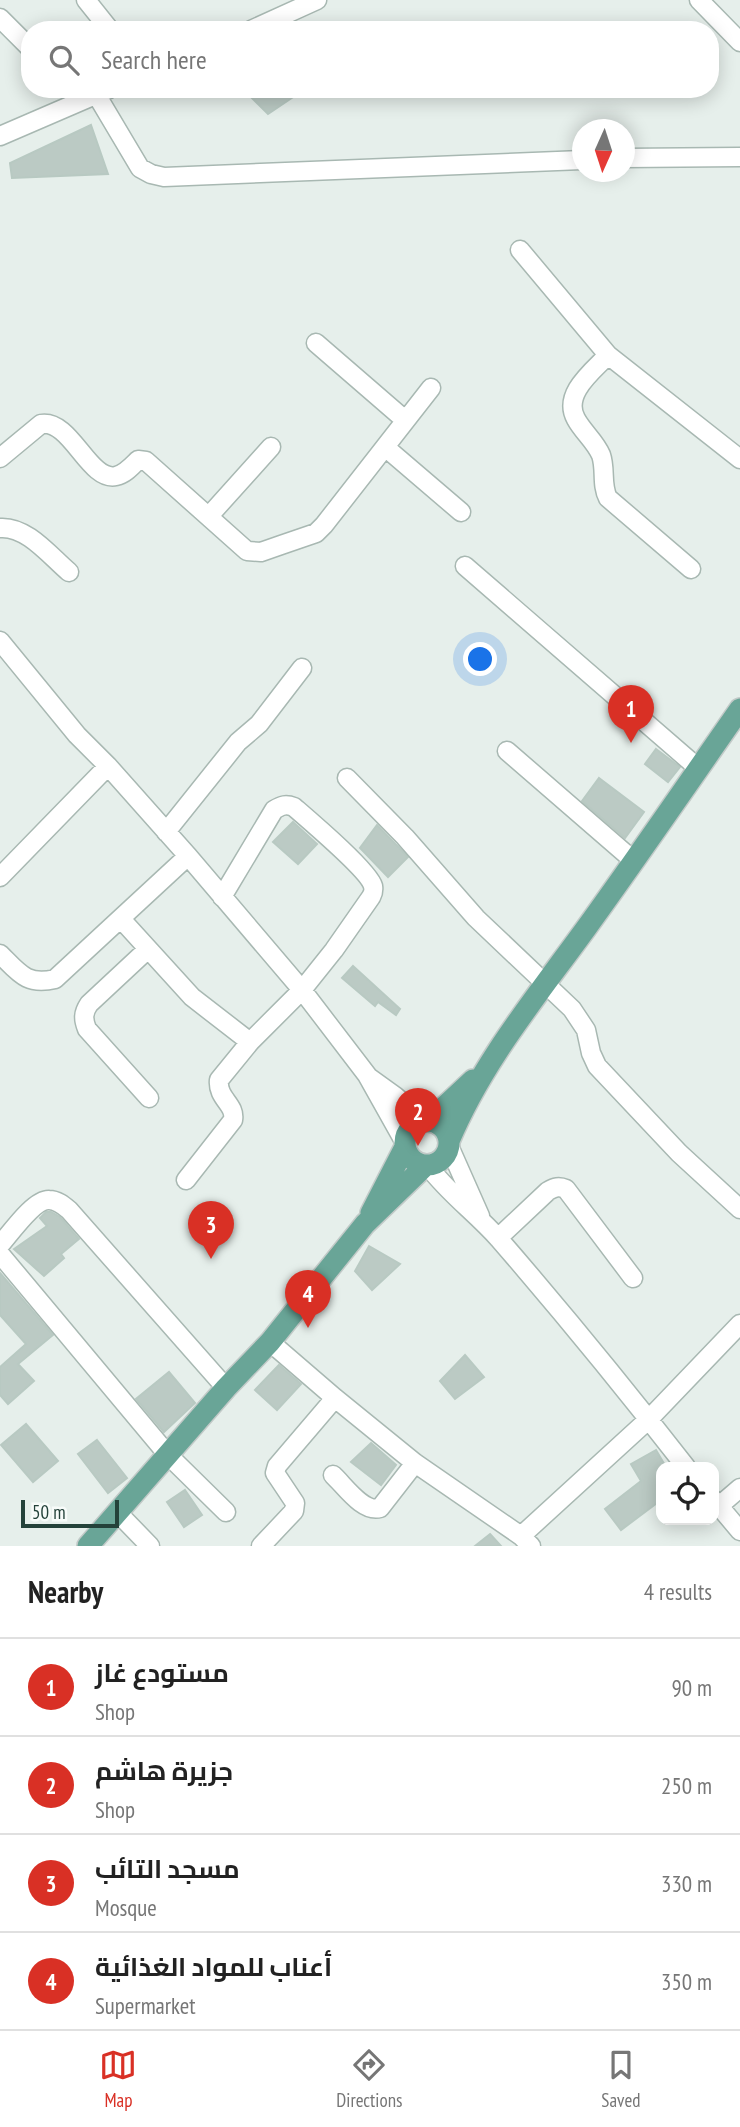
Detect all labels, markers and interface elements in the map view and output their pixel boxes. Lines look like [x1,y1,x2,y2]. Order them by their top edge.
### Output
search box [21,21,719,98]
icon: search [45,41,83,79]
text: Search here [101,43,207,76]
north arrow [572,119,635,182]
your location [463,642,497,676]
pin: 1 [608,685,654,743]
pin: 2 [395,1088,441,1146]
pin: 3 [188,1201,234,1259]
pin: 4 [285,1270,331,1328]
map controls [656,1462,719,1525]
button: locate [656,1462,719,1525]
scale bar [21,1497,119,1529]
text: 50 m [32,1500,66,1524]
text: Nearby [28,1572,103,1611]
text: 4 results [644,1577,712,1606]
text: مستودع غاز [95,1656,229,1689]
text: 1 [46,1673,57,1702]
text: 90 m [671,1673,712,1702]
text: Shop [95,1697,135,1726]
text: جزيرة هاشم [95,1754,233,1787]
text: 2 [46,1771,57,1800]
text: 250 m [661,1771,712,1800]
text: Shop [95,1795,135,1824]
text: مسجد التائب [95,1852,240,1885]
text: 3 [46,1869,57,1898]
text: 330 m [661,1869,712,1898]
text: Mosque [95,1893,157,1922]
text: أعناب للمواد الغذائية [95,1950,332,1983]
text: 4 [46,1967,57,1996]
text: 350 m [661,1967,712,1996]
text: Supermarket [95,1991,196,2020]
tab: Map [99,2046,137,2112]
tab: Directions [336,2046,402,2112]
tab: Saved [601,2046,641,2112]

